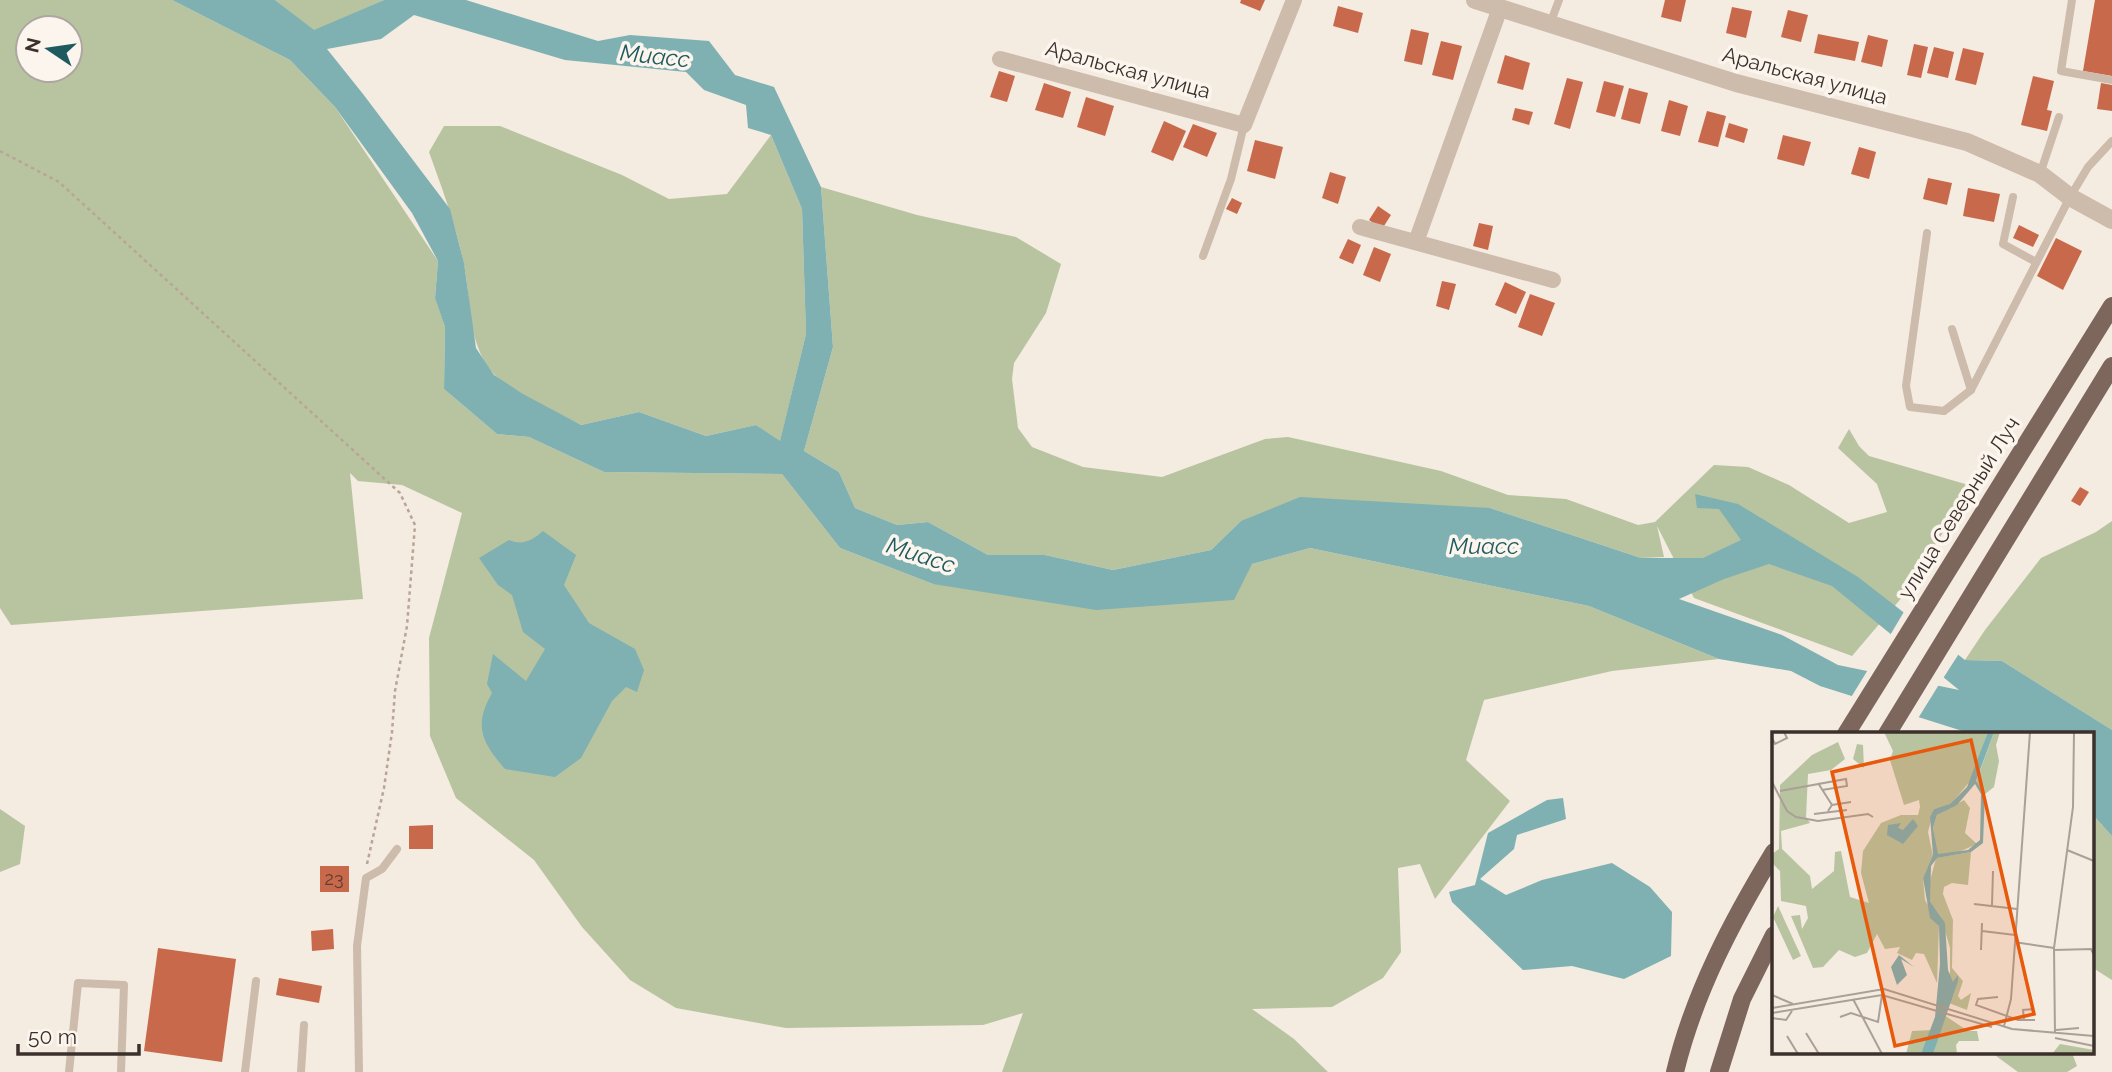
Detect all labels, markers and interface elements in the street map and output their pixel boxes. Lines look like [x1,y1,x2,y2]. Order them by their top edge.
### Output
north arrow [14,14,84,84]
street label: Аральская улица [1043,35,1213,104]
text: N [20,36,45,55]
water label: Миасс [619,38,691,73]
street label: Аральская улица [1720,41,1890,110]
street label: улица Северный Луч [1892,412,2025,603]
water label: Миасс [884,531,959,578]
water label: Миасс [1449,532,1519,559]
inset map [1772,732,2094,1054]
house number: 23 [325,868,344,889]
scale bar [18,1012,138,1056]
text: 50 m [28,1024,77,1049]

